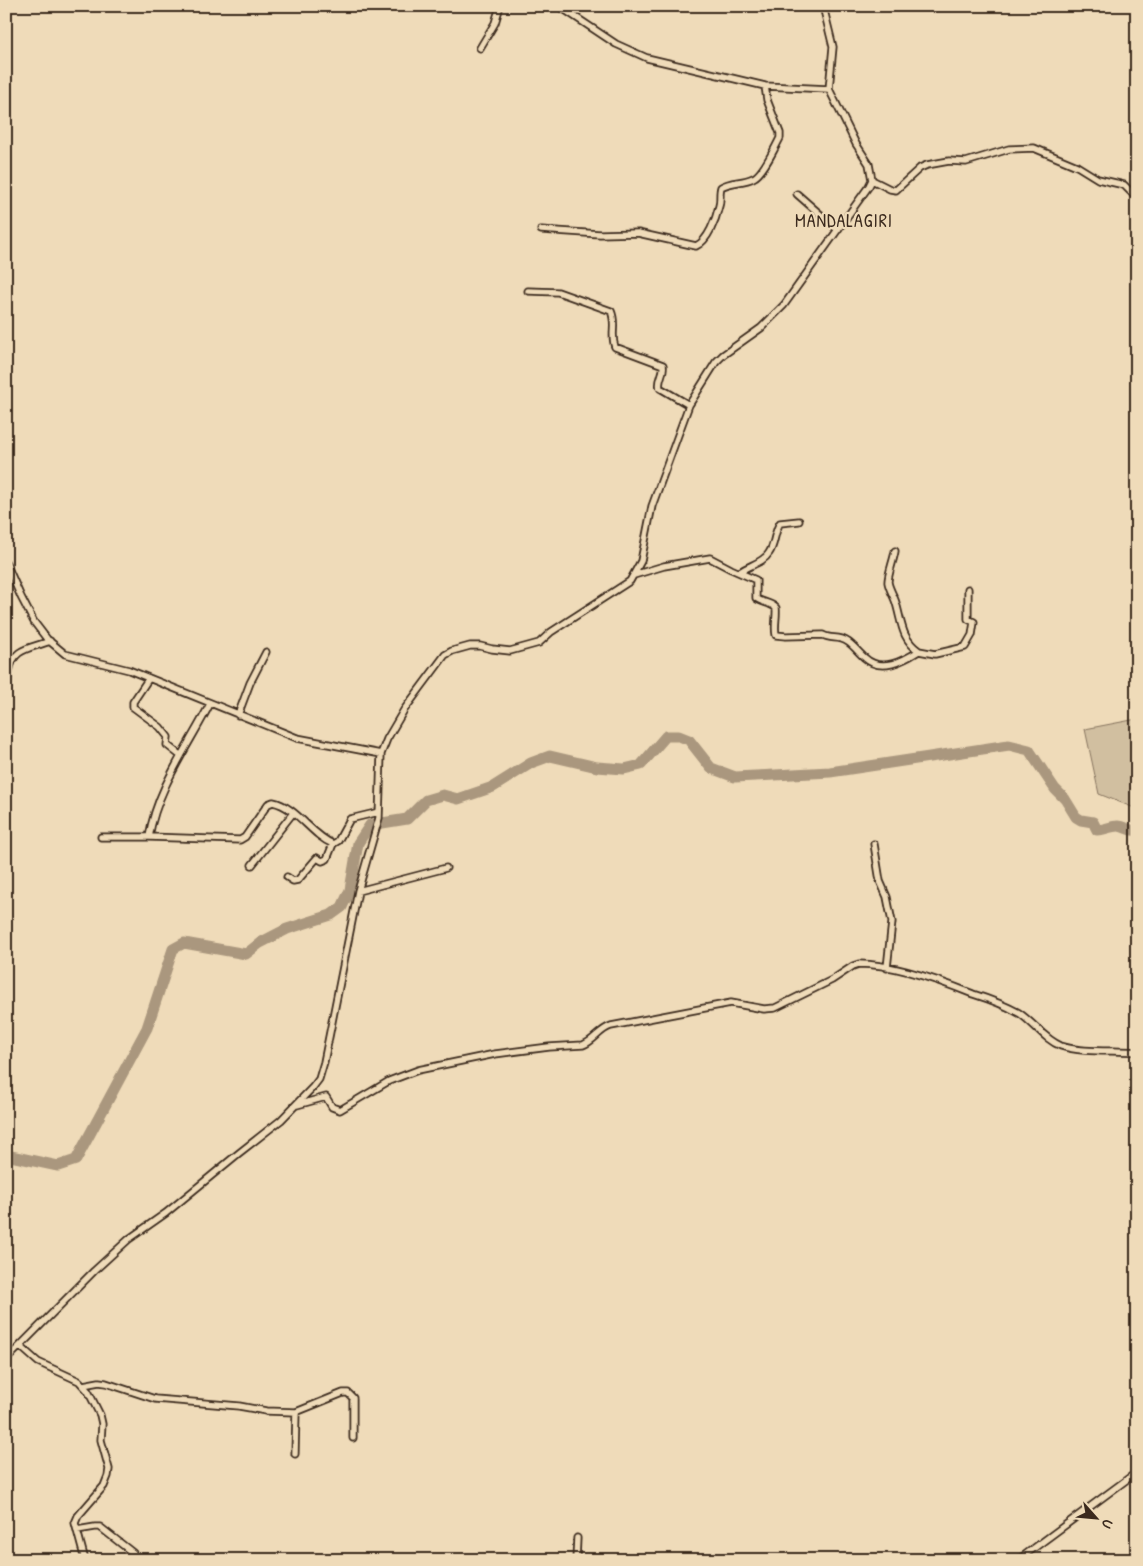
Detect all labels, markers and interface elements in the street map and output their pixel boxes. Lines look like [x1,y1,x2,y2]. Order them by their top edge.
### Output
district label: MANDALAGIRI [795,208,893,233]
north arrow [1070,1494,1120,1544]
text: U [1098,1516,1118,1532]

